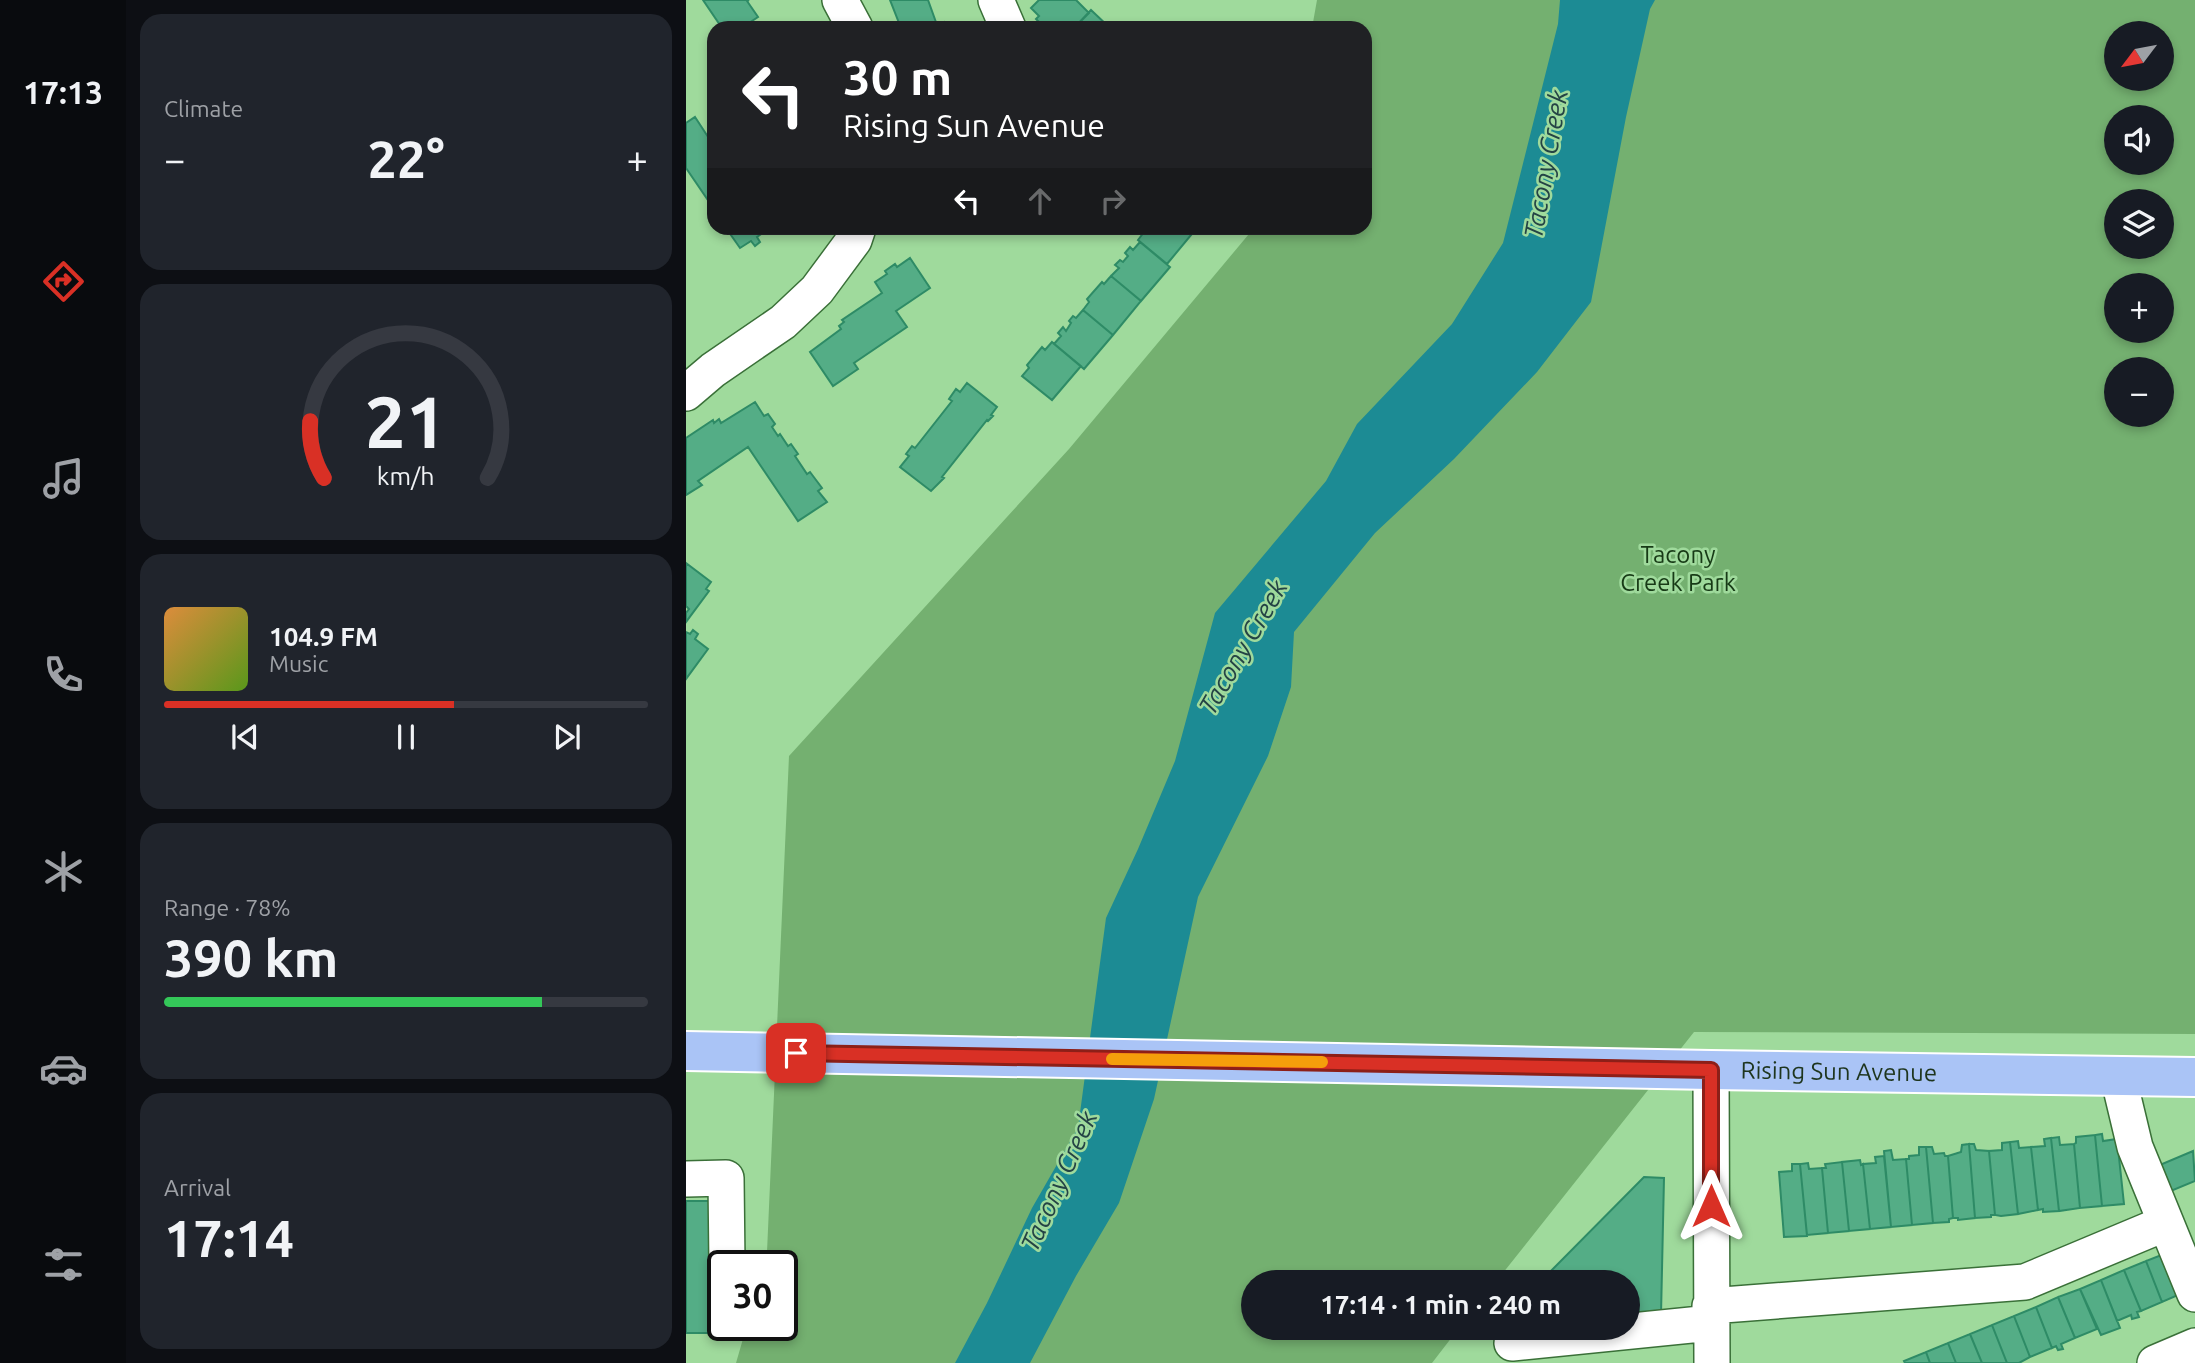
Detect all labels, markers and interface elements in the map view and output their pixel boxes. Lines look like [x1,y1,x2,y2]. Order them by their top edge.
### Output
north arrow [2104,21,2174,91]
map controls [2104,21,2174,427]
icon: left [728,49,819,140]
text: 30 m [843,49,952,104]
text: 17:13 [23,74,103,110]
water label: Tacony Creek [1518,87,1573,241]
text: Climate [164,96,243,121]
button: sound [2104,105,2174,175]
text: Rising Sun Avenue [843,107,1105,143]
text: 22° [367,130,445,188]
text: − [164,138,185,180]
text: + [627,138,648,180]
icon: left [948,182,986,220]
icon: ahead [1021,182,1059,220]
icon: right [1094,182,1132,220]
button: layers [2104,189,2174,259]
icon: directions [39,257,88,306]
button: + [2104,273,2174,343]
button: − [2104,357,2174,427]
text: 21 [365,380,447,462]
icon: music [39,454,88,503]
text: km/h [377,461,435,489]
park label: Tacony Creek Park [1620,541,1736,596]
water label: Tacony Creek [1192,574,1293,719]
text: 104.9 FM [269,622,378,651]
icon: phone [39,650,88,699]
text: Music [269,651,328,676]
icon: previous [226,718,264,756]
icon: pause [387,718,425,756]
icon: next [548,718,586,756]
icon: climate [39,847,88,896]
text: Range · 78% [164,895,291,920]
text: 390 km [164,929,338,987]
pin [766,1023,826,1083]
icon: arrive [777,1034,815,1072]
icon: car [39,1044,88,1093]
street label: Rising Sun Avenue [1740,1056,1937,1086]
water label: Tacony Creek [1015,1105,1103,1256]
position arrow [1674,1169,1748,1243]
text: Arrival [164,1175,231,1200]
text: 17:14 [164,1209,294,1267]
icon: filters [39,1240,88,1289]
speed limit sign: 30 [707,1250,798,1341]
text: 17:14 · 1 min · 240 m [1320,1290,1561,1319]

